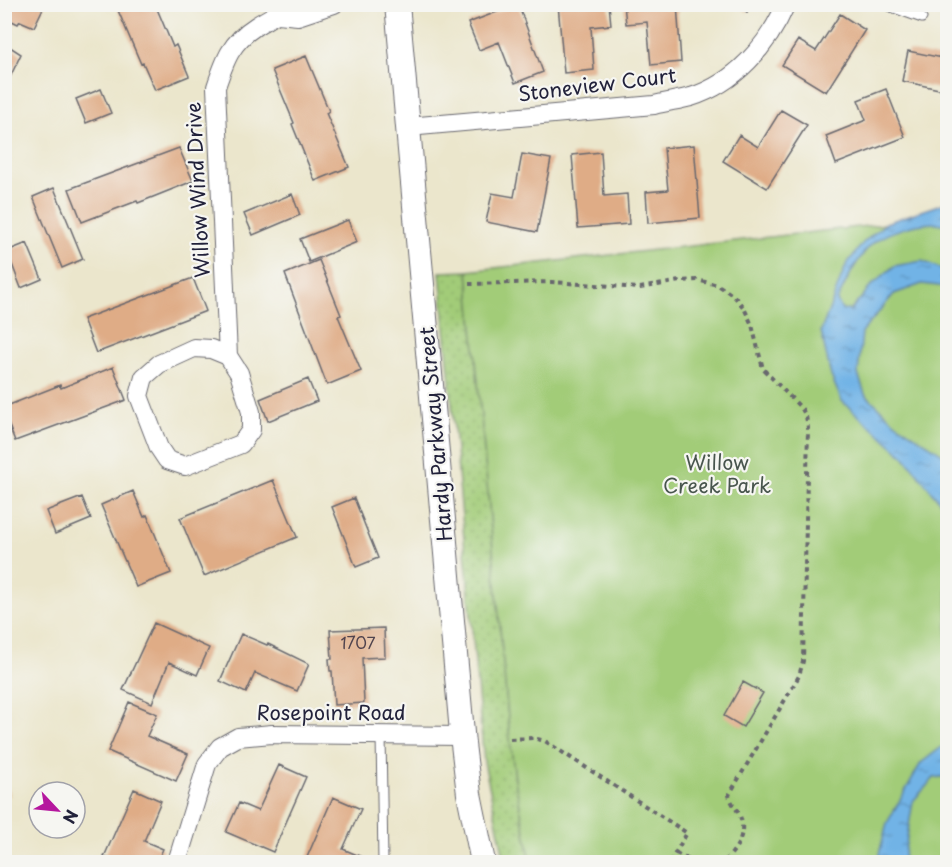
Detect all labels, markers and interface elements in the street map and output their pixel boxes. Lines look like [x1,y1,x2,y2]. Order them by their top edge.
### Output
street label: Stoneview Court [516,59,678,109]
street label: Willow Wind Drive [177,101,217,279]
street label: Hardy Parkway Street [411,326,459,543]
park label: Willow Creek Park [663,447,771,500]
house number: 1707 [340,630,376,654]
street label: Rosepoint Road [256,697,406,727]
north arrow [27,780,87,840]
text: N [58,806,85,828]

